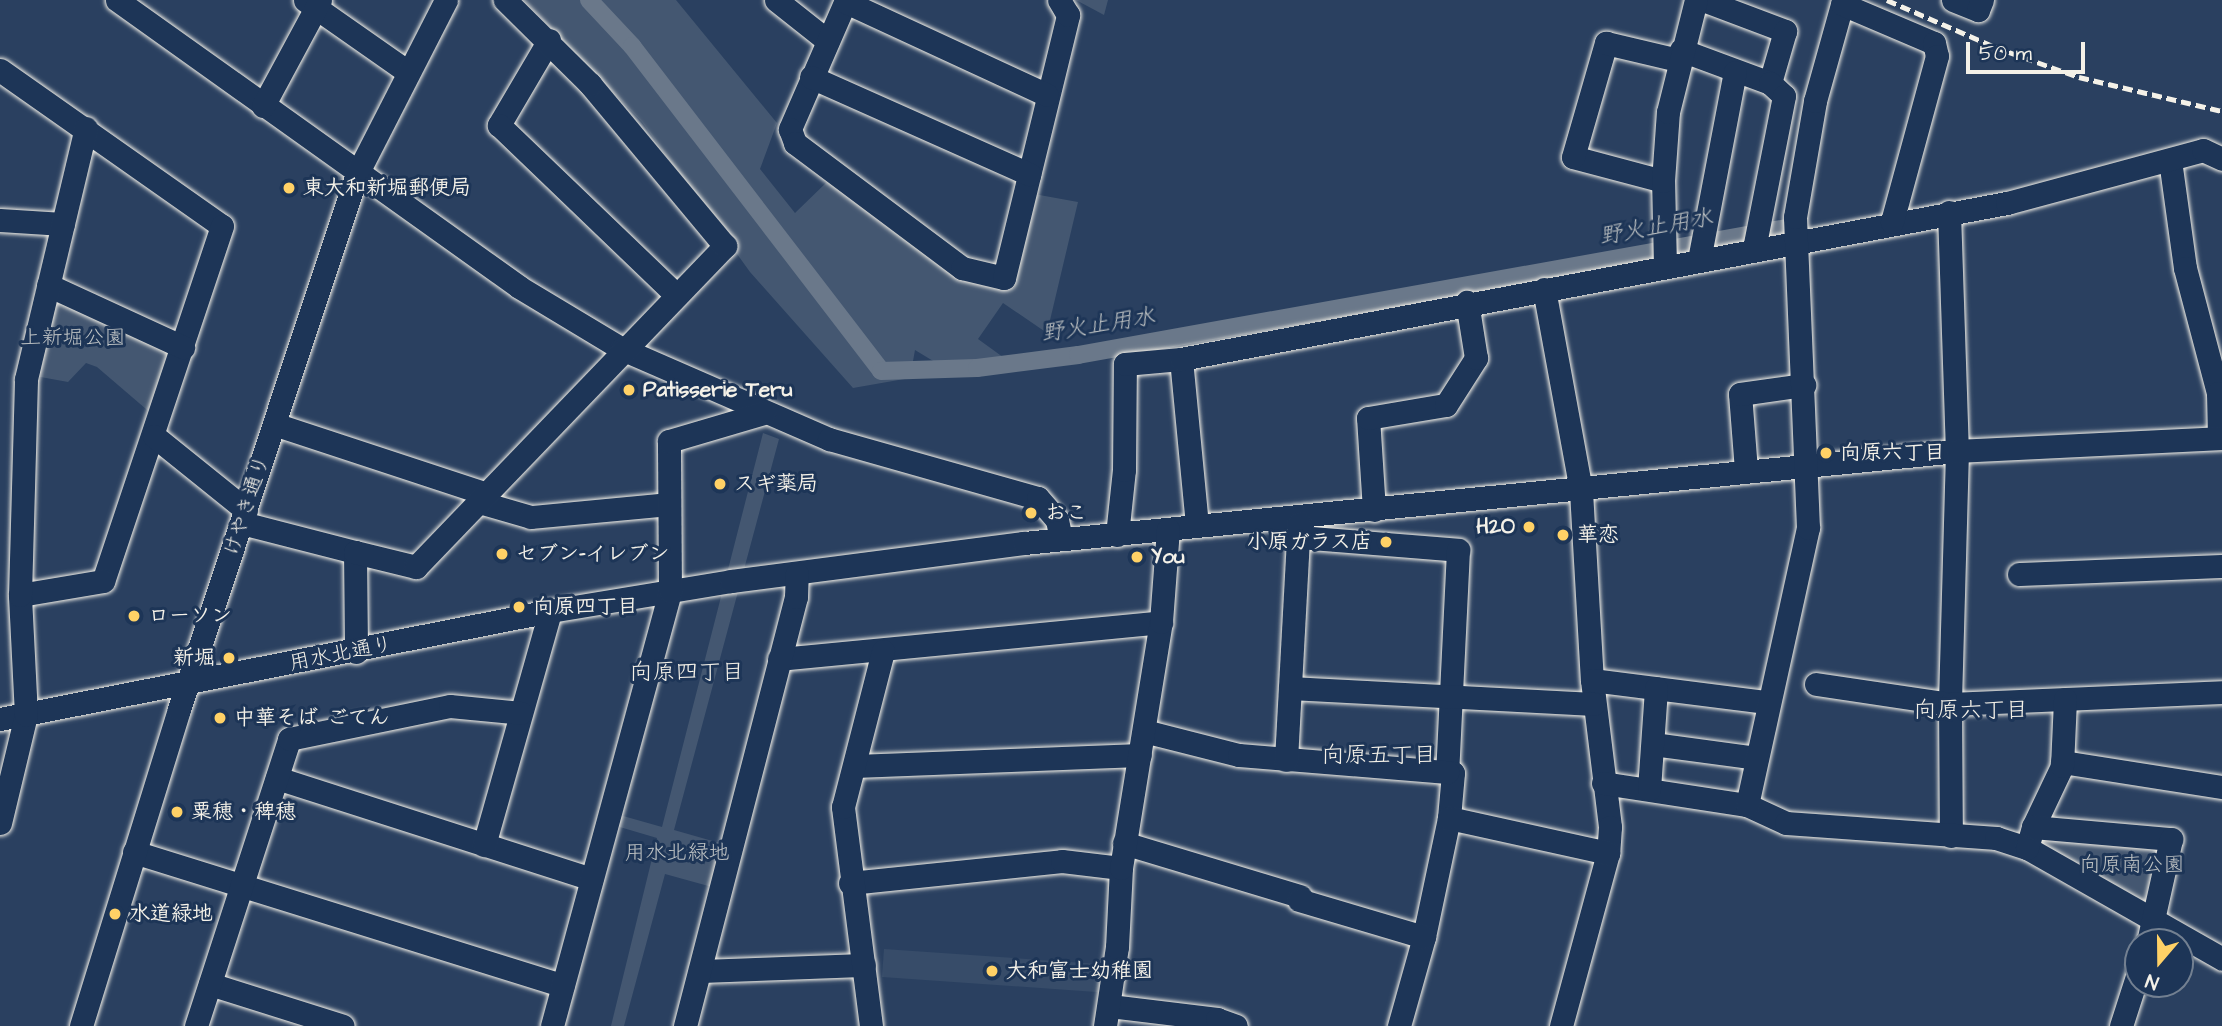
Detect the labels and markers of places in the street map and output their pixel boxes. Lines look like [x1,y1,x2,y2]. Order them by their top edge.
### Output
place label: 東大和新堀郵便局 [303,175,471,201]
marker: 東大和新堀郵便局 [281,180,297,196]
place label: Patisserie Teru [643,377,792,403]
marker: Patisserie Teru [621,382,637,398]
place label: 向原六丁目 [1840,440,1945,466]
marker: 向原六丁目 [1818,445,1834,461]
place label: スギ薬局 [734,471,818,497]
marker: スギ薬局 [712,476,728,492]
place label: おこ [1045,500,1087,526]
marker: おこ [1023,505,1039,521]
place label: H2O [1476,514,1515,540]
marker: H2O [1521,519,1537,535]
place label: 華恋 [1577,522,1619,548]
marker: 華恋 [1555,527,1571,543]
place label: 小原ガラス店 [1246,529,1372,555]
marker: 小原ガラス店 [1378,534,1394,550]
place label: セブン-イレブン [516,541,670,567]
place label: You [1151,544,1185,570]
marker: セブン-イレブン [494,546,510,562]
marker: You [1129,549,1145,565]
place label: 向原四丁目 [533,594,638,620]
marker: 向原四丁目 [511,599,527,615]
place label: ローソン [148,603,232,629]
marker: ローソン [126,608,142,624]
place label: 新堀 [173,645,215,671]
marker: 新堀 [221,650,237,666]
place label: 中華そば ごてん [234,705,389,731]
marker: 中華そば ごてん [212,710,228,726]
place label: 粟穂・稗穂 [191,799,296,825]
marker: 粟穂・稗穂 [169,804,185,820]
place label: 水道緑地 [129,901,213,927]
marker: 水道緑地 [107,906,123,922]
place label: 大和富士幼稚園 [1006,958,1153,984]
marker: 大和富士幼稚園 [984,963,1000,979]

